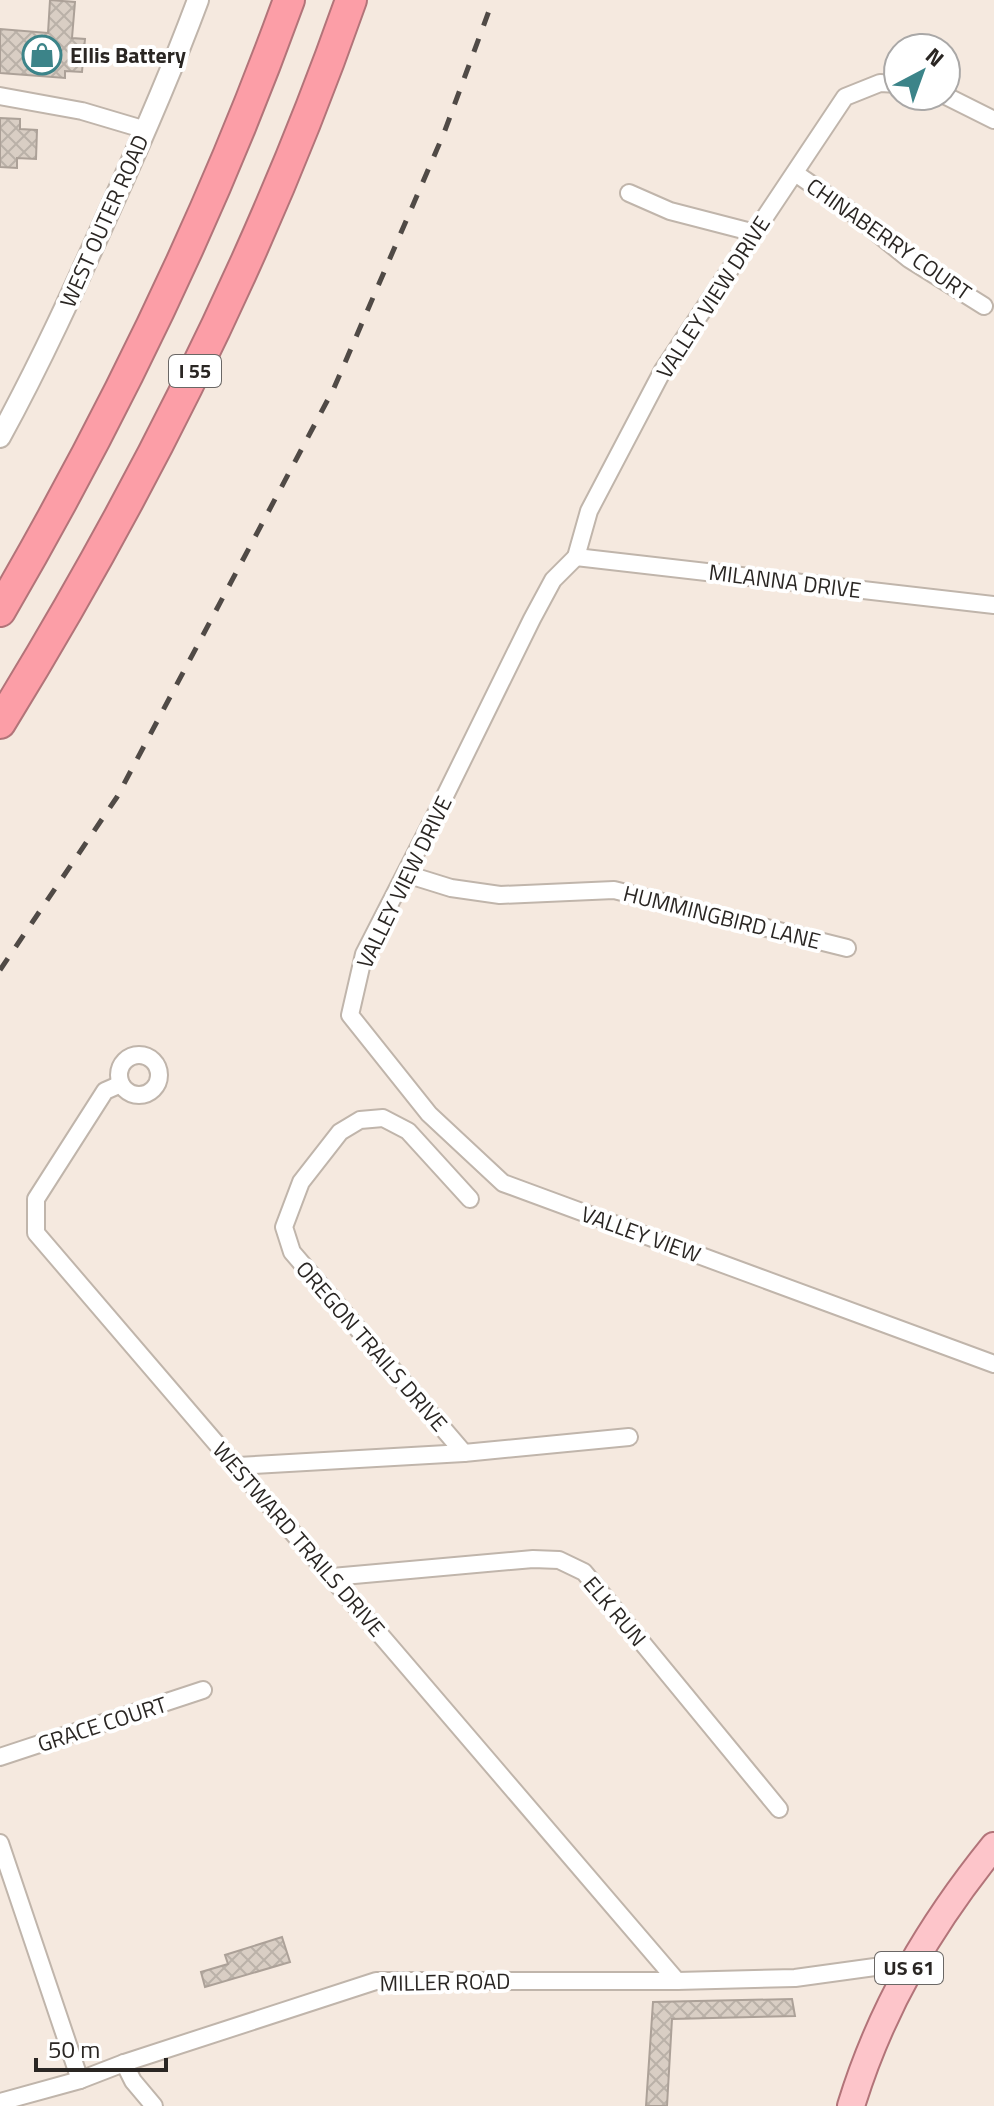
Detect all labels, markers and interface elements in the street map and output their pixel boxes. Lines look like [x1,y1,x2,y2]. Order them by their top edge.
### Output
north arrow [882,32,962,112]
shop icon: Ellis Battery [21,34,63,76]
place label: Ellis Battery [70,38,186,72]
text: N [918,39,952,75]
street label: WEST OUTER ROAD [51,129,157,313]
street label: CHINABERRY COURT [800,169,979,309]
street label: VALLEY VIEW DRIVE [648,209,778,385]
road number: I 55 [169,355,221,387]
street label: MILANNA DRIVE [707,555,863,607]
street label: VALLEY VIEW DRIVE [347,790,461,974]
street label: HUMMINGBIRD LANE [620,876,824,958]
street label: VALLEY VIEW [576,1197,706,1271]
street label: OREGON TRAILS DRIVE [288,1253,456,1439]
street label: WESTWARD TRAILS DRIVE [205,1434,393,1644]
street label: ELK RUN [575,1568,655,1654]
street label: GRACE COURT [33,1687,171,1761]
road number: US 61 [875,1952,943,1984]
street label: MILLER ROAD [379,1964,511,2000]
scale bar [36,2022,166,2072]
text: 50 m [48,2031,100,2067]

